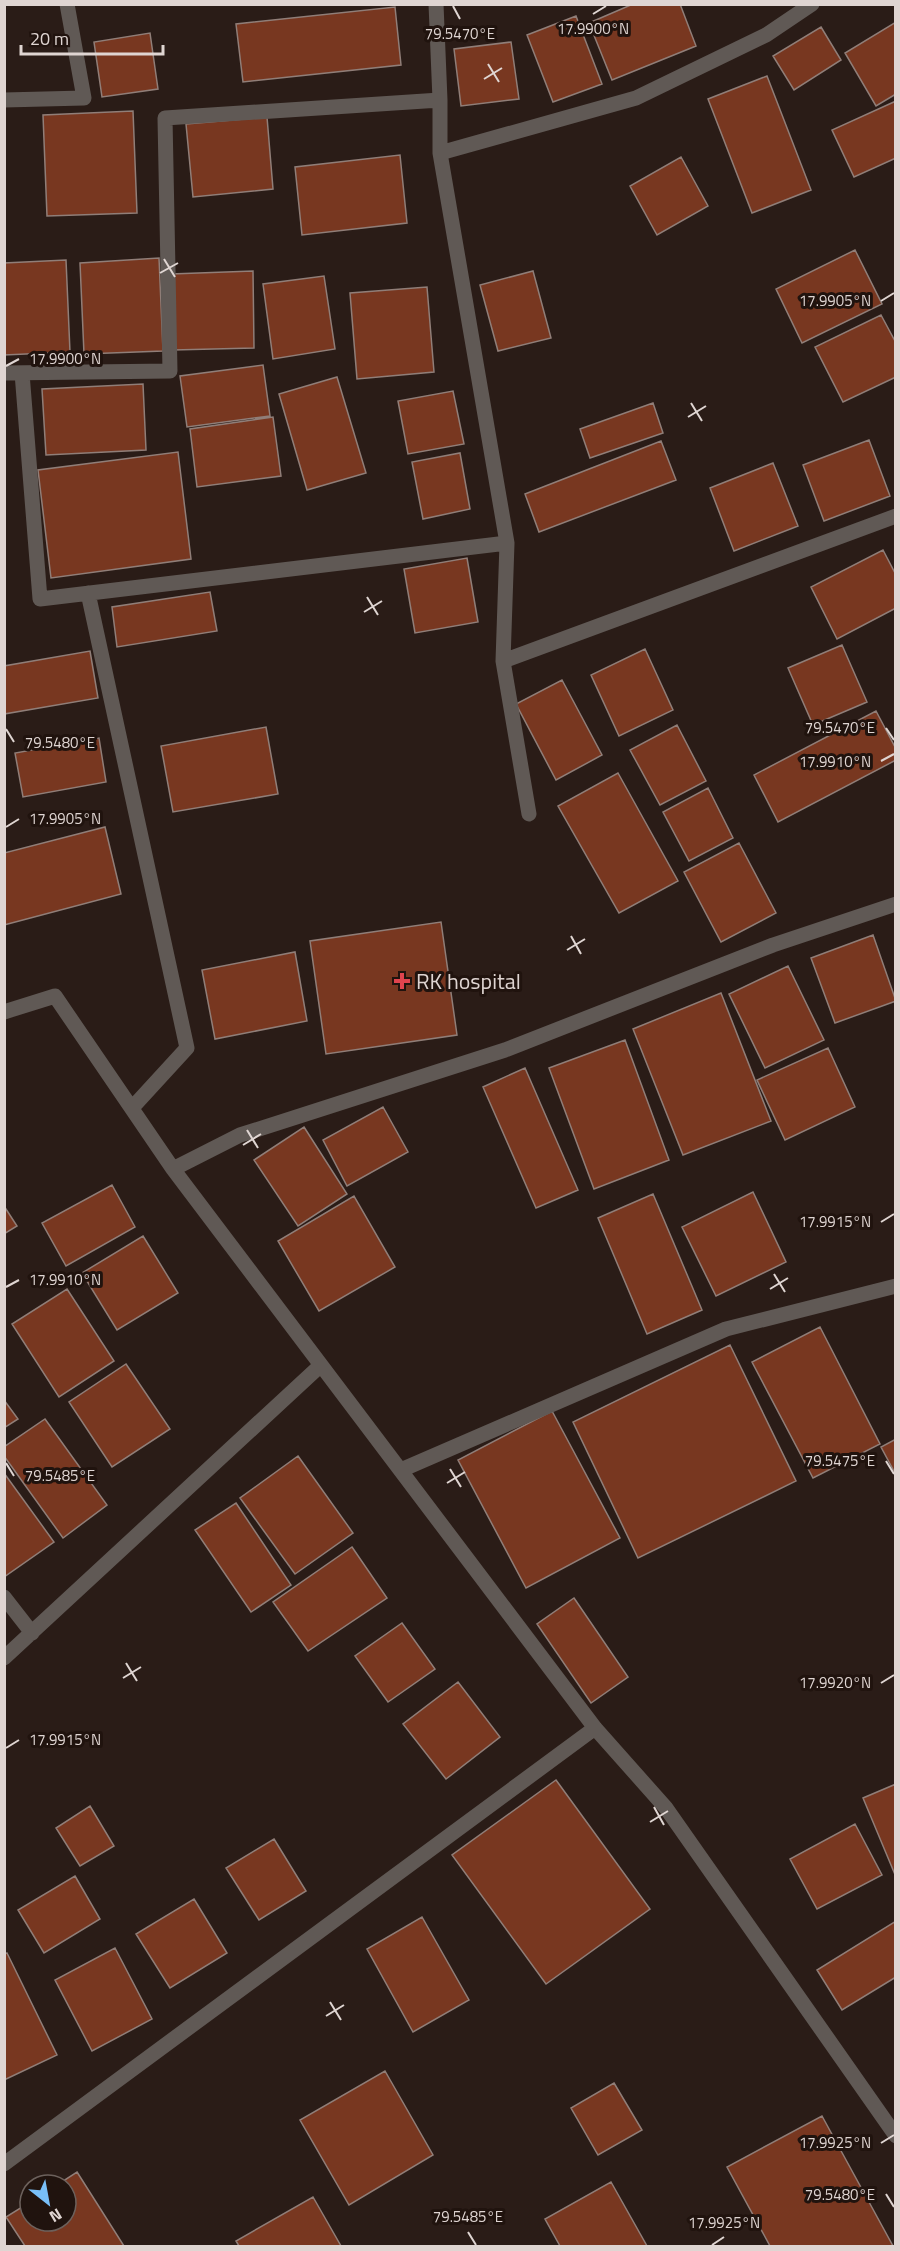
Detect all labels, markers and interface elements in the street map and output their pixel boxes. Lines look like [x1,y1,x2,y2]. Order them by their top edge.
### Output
text: 17.9900°N [557,17,629,40]
scale bar [21,18,164,56]
text: 79.5470°E [425,22,495,45]
text: 20 m [30,25,69,52]
text: 17.9905°N [799,289,871,312]
text: 17.9900°N [29,347,101,370]
text: 79.5470°E [805,716,875,739]
text: 79.5480°E [25,731,95,754]
text: 17.9910°N [799,750,871,773]
text: 17.9905°N [29,807,101,830]
place label: RK hospital [416,964,521,998]
marker: RK hospital [393,972,411,990]
text: 17.9915°N [799,1210,871,1233]
text: 17.9910°N [29,1268,101,1291]
text: 79.5475°E [805,1449,875,1472]
text: 79.5485°E [25,1464,95,1487]
text: 17.9920°N [799,1671,871,1694]
text: 17.9915°N [29,1728,101,1751]
text: 17.9925°N [799,2131,871,2154]
north arrow [18,2173,78,2233]
text: 79.5480°E [805,2183,875,2206]
text: N [45,2203,67,2229]
text: 79.5485°E [433,2205,503,2228]
text: 17.9925°N [688,2211,760,2234]

